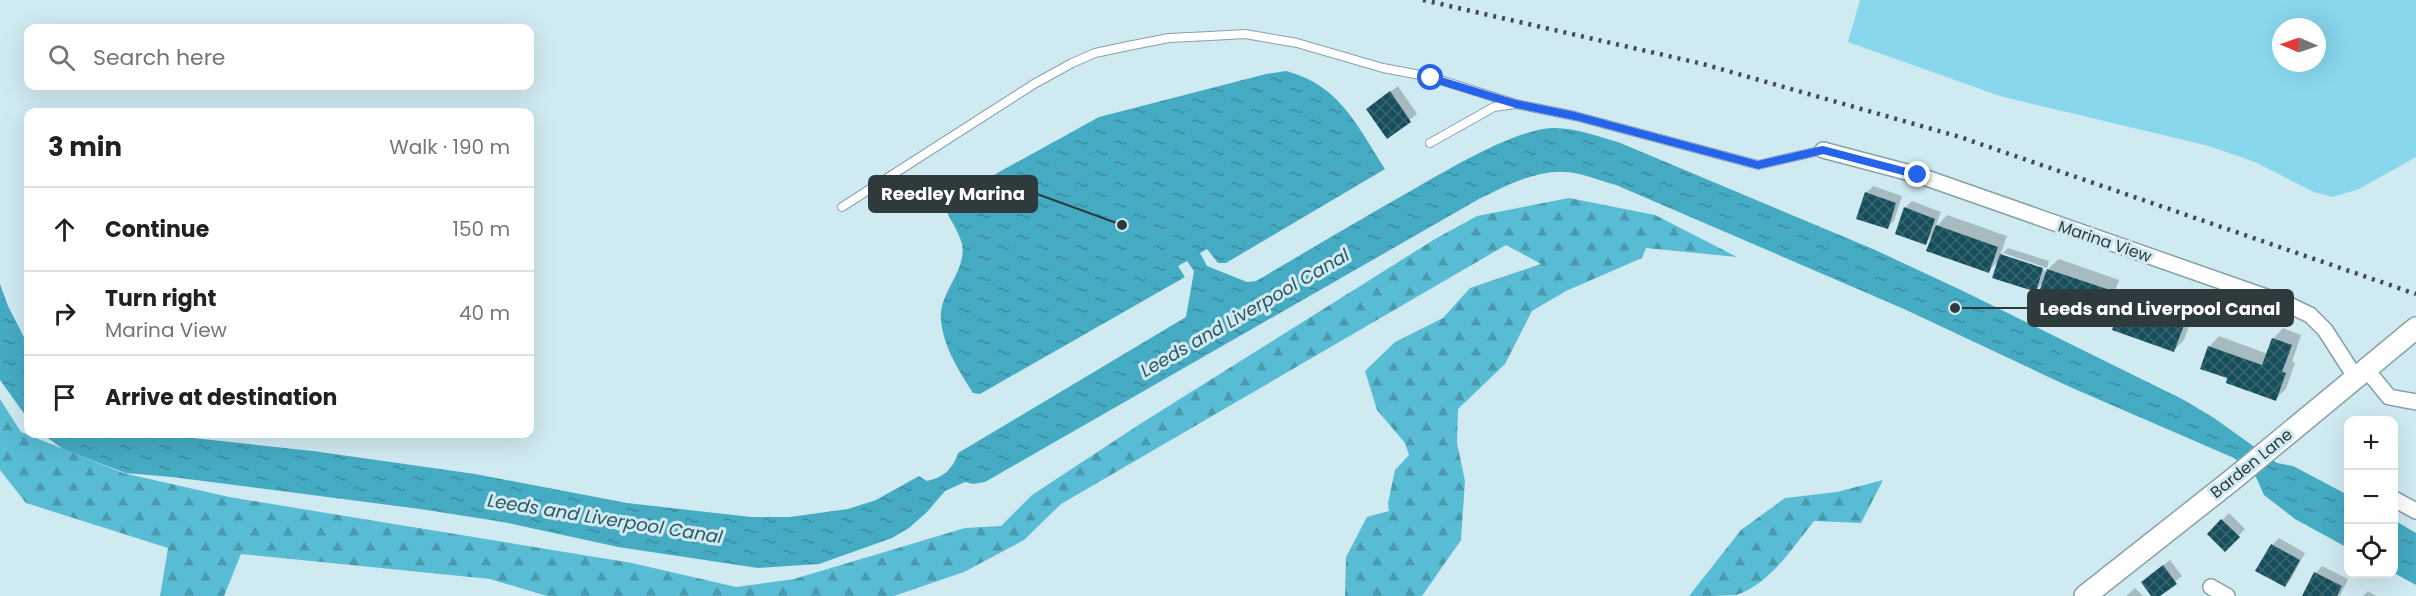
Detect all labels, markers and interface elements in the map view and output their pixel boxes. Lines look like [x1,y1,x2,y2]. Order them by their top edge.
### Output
north arrow [2272,18,2326,72]
search box [24,24,534,90]
icon: search [45,41,78,74]
text: Search here [93,42,226,73]
route start [1417,64,1443,90]
text: 3 min [48,129,122,165]
text: Walk · 190 m [389,133,510,161]
route end [1904,161,1930,187]
callout: Reedley Marina [869,176,1037,212]
text: Reedley Marina [881,181,1025,206]
icon: ahead [48,213,81,246]
text: Continue [105,214,209,245]
text: 150 m [453,215,510,243]
street label: Marina View [2055,215,2155,268]
water label: Leeds and Liverpool Canal [1136,242,1354,383]
text: Turn right [105,283,216,314]
callout: Leeds and Liverpool Canal [2028,290,2293,326]
text: Leeds and Liverpool Canal [2039,296,2281,321]
icon: right [48,297,81,330]
text: 40 m [459,299,510,327]
text: Marina View [105,316,227,344]
icon: arrive [48,381,81,414]
text: Arrive at destination [105,382,337,413]
map controls [2344,416,2398,578]
button: + [2344,416,2398,470]
street label: Barden Lane [2205,423,2297,504]
button: − [2344,470,2398,524]
water label: Leeds and Liverpool Canal [486,488,725,550]
button: locate [2344,524,2398,578]

